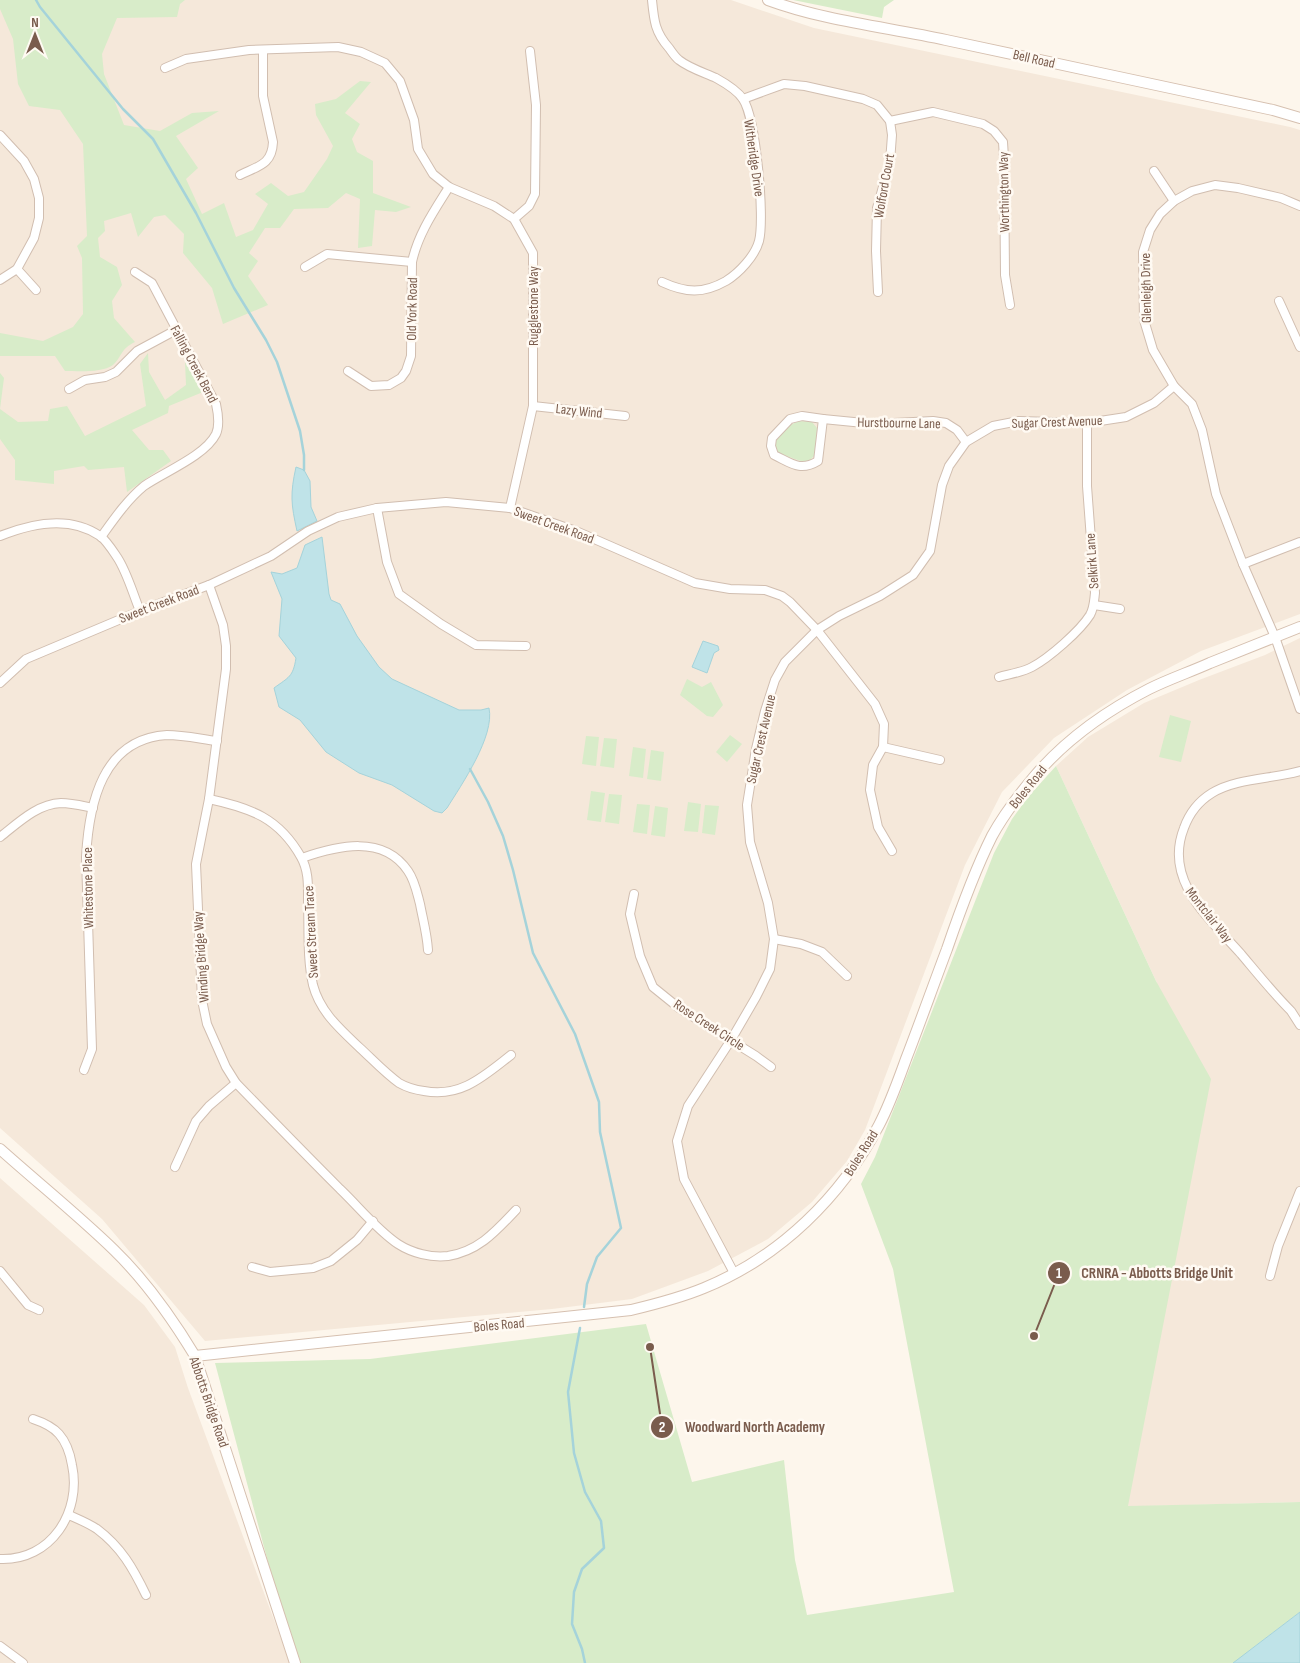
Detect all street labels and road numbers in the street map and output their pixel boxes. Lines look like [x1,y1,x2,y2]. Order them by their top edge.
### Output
street label: Bell Road [1011,46,1057,72]
street label: Witheridge Drive [740,118,768,198]
street label: Worthington Way [995,151,1013,233]
street label: Wolford Court [870,152,898,220]
street label: Glenleigh Drive [1137,253,1155,323]
street label: Rugglestone Way [525,265,542,346]
street label: Old York Road [403,277,421,341]
street label: Falling Creek Bend [166,322,222,406]
street label: Lazy Wind [555,400,603,422]
street label: Sugar Crest Avenue [1011,412,1103,432]
street label: Hurstbourne Lane [857,414,941,432]
street label: Sweet Creek Road [512,503,597,547]
street label: Selkirk Lane [1082,532,1102,590]
street label: Sweet Creek Road [117,581,201,627]
street label: Sugar Crest Avenue [743,693,779,785]
street label: Boles Road [1005,762,1051,812]
street label: Whitestone Place [79,847,97,929]
street label: Montclair Way [1182,884,1236,947]
street label: Sweet Stream Trace [300,885,322,979]
street label: Winding Bridge Way [189,910,213,1003]
street label: Rose Creek Circle [670,996,748,1054]
street label: Boles Road [840,1127,882,1179]
street label: Boles Road [473,1314,525,1336]
street label: Abbotts Bridge Road [185,1354,233,1450]

